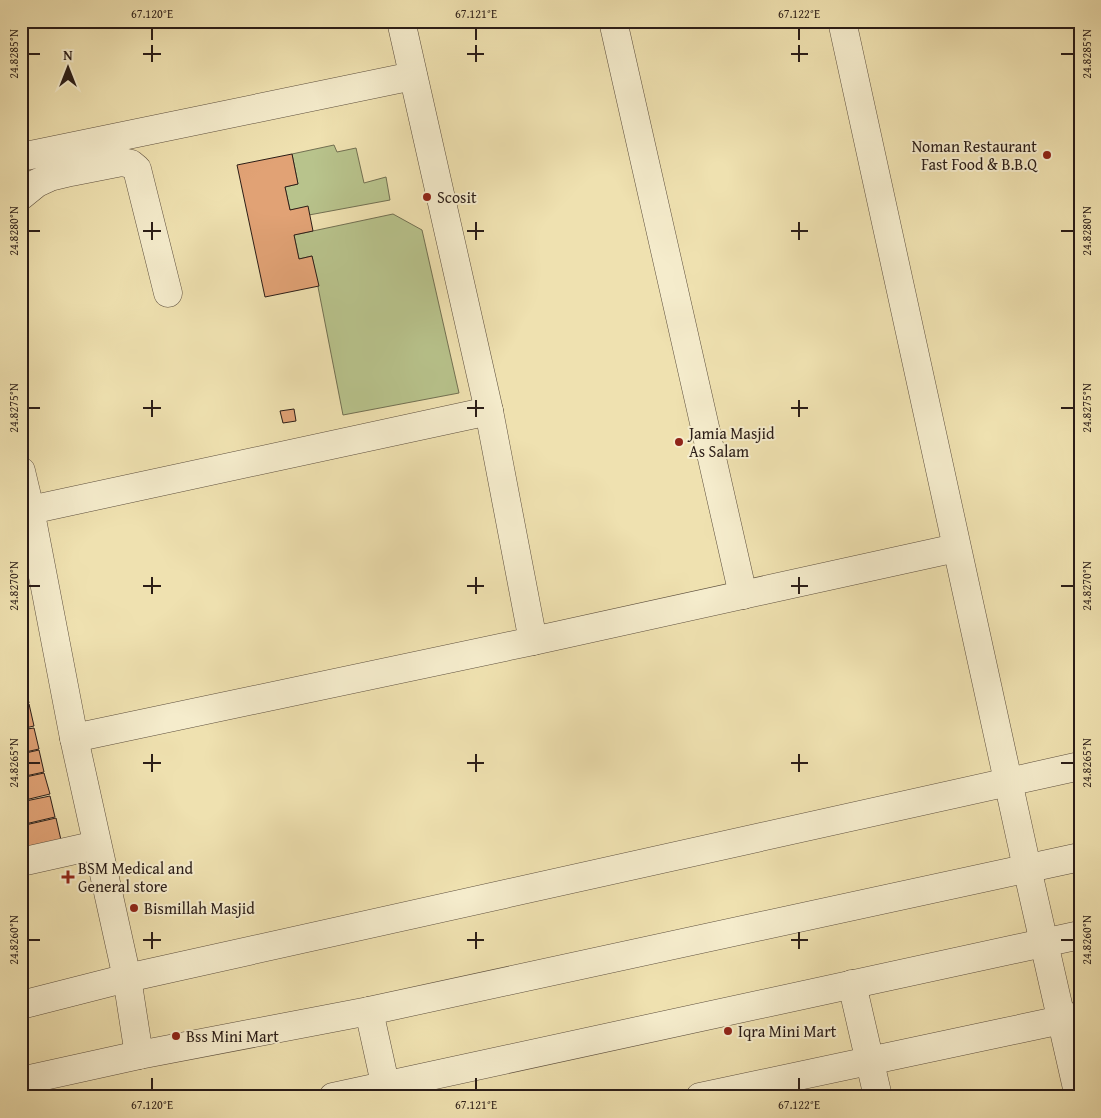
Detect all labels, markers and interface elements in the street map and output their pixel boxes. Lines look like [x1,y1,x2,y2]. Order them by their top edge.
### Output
text: 67.120°E [131,5,173,22]
text: 67.121°E [455,5,497,22]
text: 67.122°E [778,5,820,22]
text: 24.8285°N [5,29,22,79]
text: 24.8285°N [1078,29,1095,79]
north arrow [42,42,92,92]
text: N [63,45,73,65]
place label: Noman Restaurant Fast Food & B.B.Q [912,134,1038,176]
marker: Noman Restaurant Fast Food & B.B.Q [1041,149,1053,161]
place label: Scosit [437,185,477,209]
marker: Scosit [421,191,433,203]
text: 24.8280°N [5,206,22,256]
text: 24.8280°N [1078,206,1095,256]
text: 24.8275°N [5,383,22,433]
text: 24.8275°N [1078,383,1095,433]
place label: Jamia Masjid As Salam [687,421,775,463]
marker: Jamia Masjid As Salam [673,436,685,448]
text: 24.8270°N [5,561,22,611]
text: 24.8270°N [1078,561,1095,611]
text: 24.8265°N [5,738,22,788]
text: 24.8265°N [1078,738,1095,788]
place label: BSM Medical and General store [78,856,193,898]
marker: BSM Medical and General store [62,871,74,883]
place label: Bismillah Masjid [144,896,255,920]
marker: Bismillah Masjid [128,902,140,914]
text: 24.8260°N [5,915,22,965]
text: 24.8260°N [1078,915,1095,965]
place label: Iqra Mini Mart [738,1019,837,1043]
place label: Bss Mini Mart [186,1024,279,1048]
marker: Iqra Mini Mart [722,1025,734,1037]
marker: Bss Mini Mart [170,1030,182,1042]
text: 67.120°E [131,1096,173,1113]
text: 67.121°E [455,1096,497,1113]
text: 67.122°E [778,1096,820,1113]

